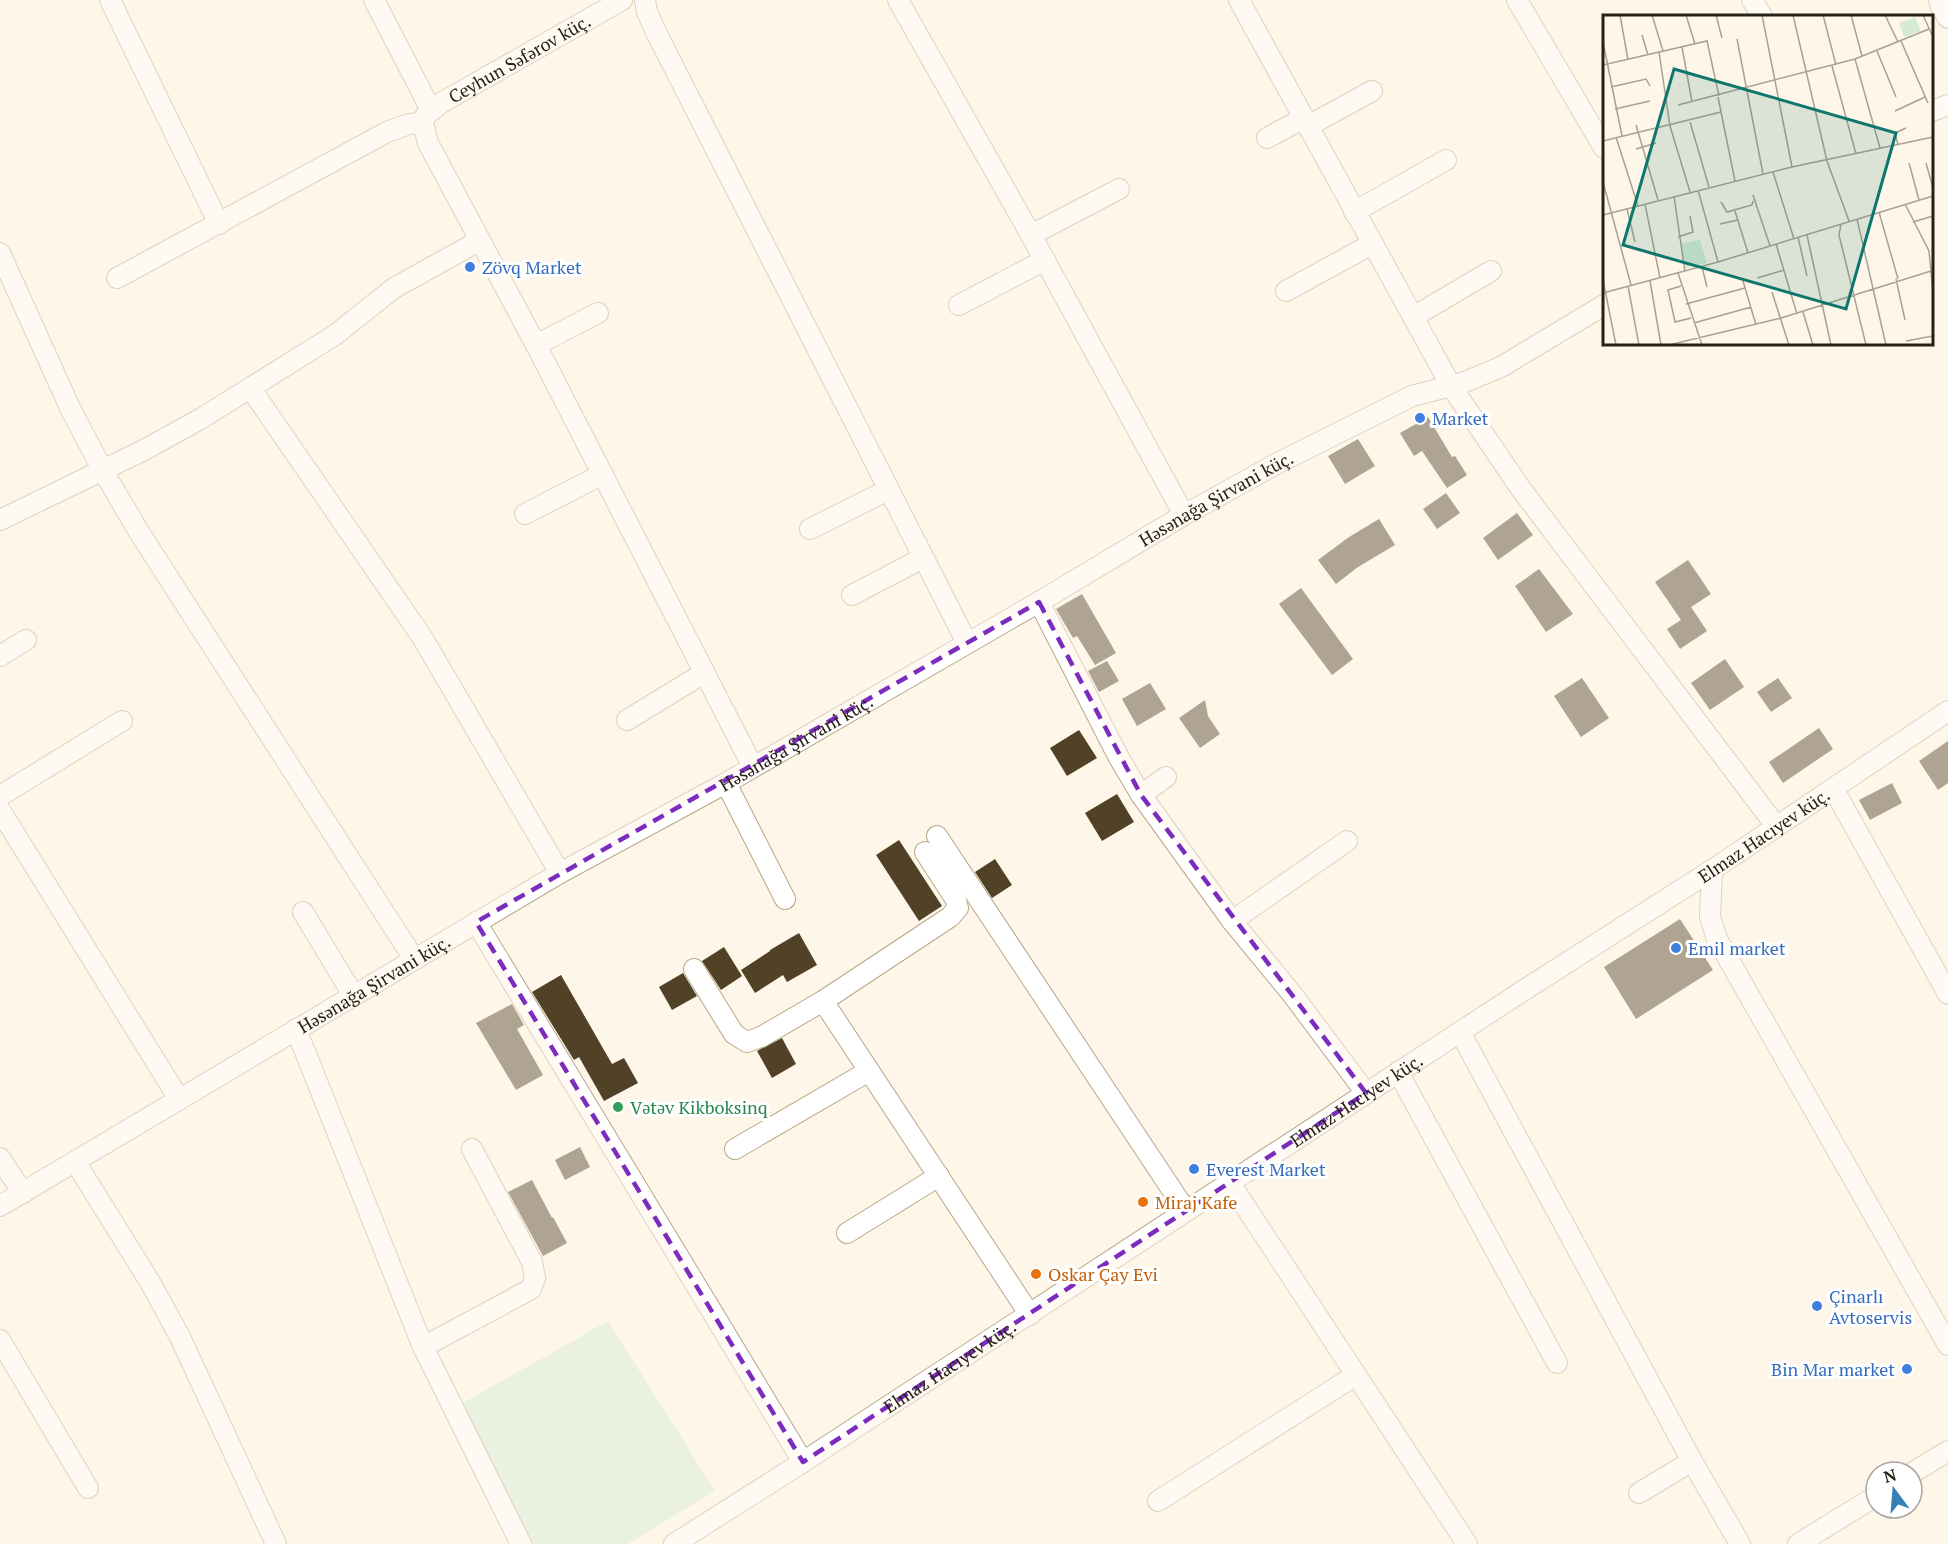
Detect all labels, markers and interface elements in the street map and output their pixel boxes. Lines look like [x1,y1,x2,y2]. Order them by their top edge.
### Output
street label: Ceyhun Səfərov küç. [444,8,595,108]
inset map [1603,15,1933,345]
place label: Zövq Market [482,255,582,279]
marker: Zövq Market [463,260,477,274]
place label: Market [1432,406,1489,430]
marker: Market [1413,411,1427,425]
street label: Həsənağa Şirvani küç. [1134,445,1297,551]
street label: Həsənağa Şirvani küç. [715,689,877,797]
street label: Elmaz Hacıyev küç. [1693,782,1834,888]
street label: Həsənağa Şirvani küç. [293,929,455,1038]
place label: Emil market [1688,936,1786,960]
marker: Emil market [1669,941,1683,955]
street label: Elmaz Hacıyev küç. [1285,1048,1427,1152]
place label: Vətəv Kikboksinq [630,1095,768,1119]
marker: Vətəv Kikboksinq [611,1100,625,1114]
place label: Everest Market [1206,1157,1326,1181]
marker: Everest Market [1187,1162,1201,1176]
place label: Miraj Kafe [1155,1190,1237,1214]
marker: Miraj Kafe [1136,1195,1150,1209]
place label: Oskar Çay Evi [1048,1262,1158,1286]
marker: Oskar Çay Evi [1029,1267,1043,1281]
place label: Çinarlı Avtoservis [1829,1284,1912,1329]
marker: Çinarlı Avtoservis [1810,1299,1824,1313]
street label: Elmaz Hacıyev küç. [879,1314,1020,1418]
place label: Bin Mar market [1771,1357,1895,1381]
marker: Bin Mar market [1900,1362,1914,1376]
north arrow [1864,1460,1924,1520]
text: N [1881,1463,1899,1488]

